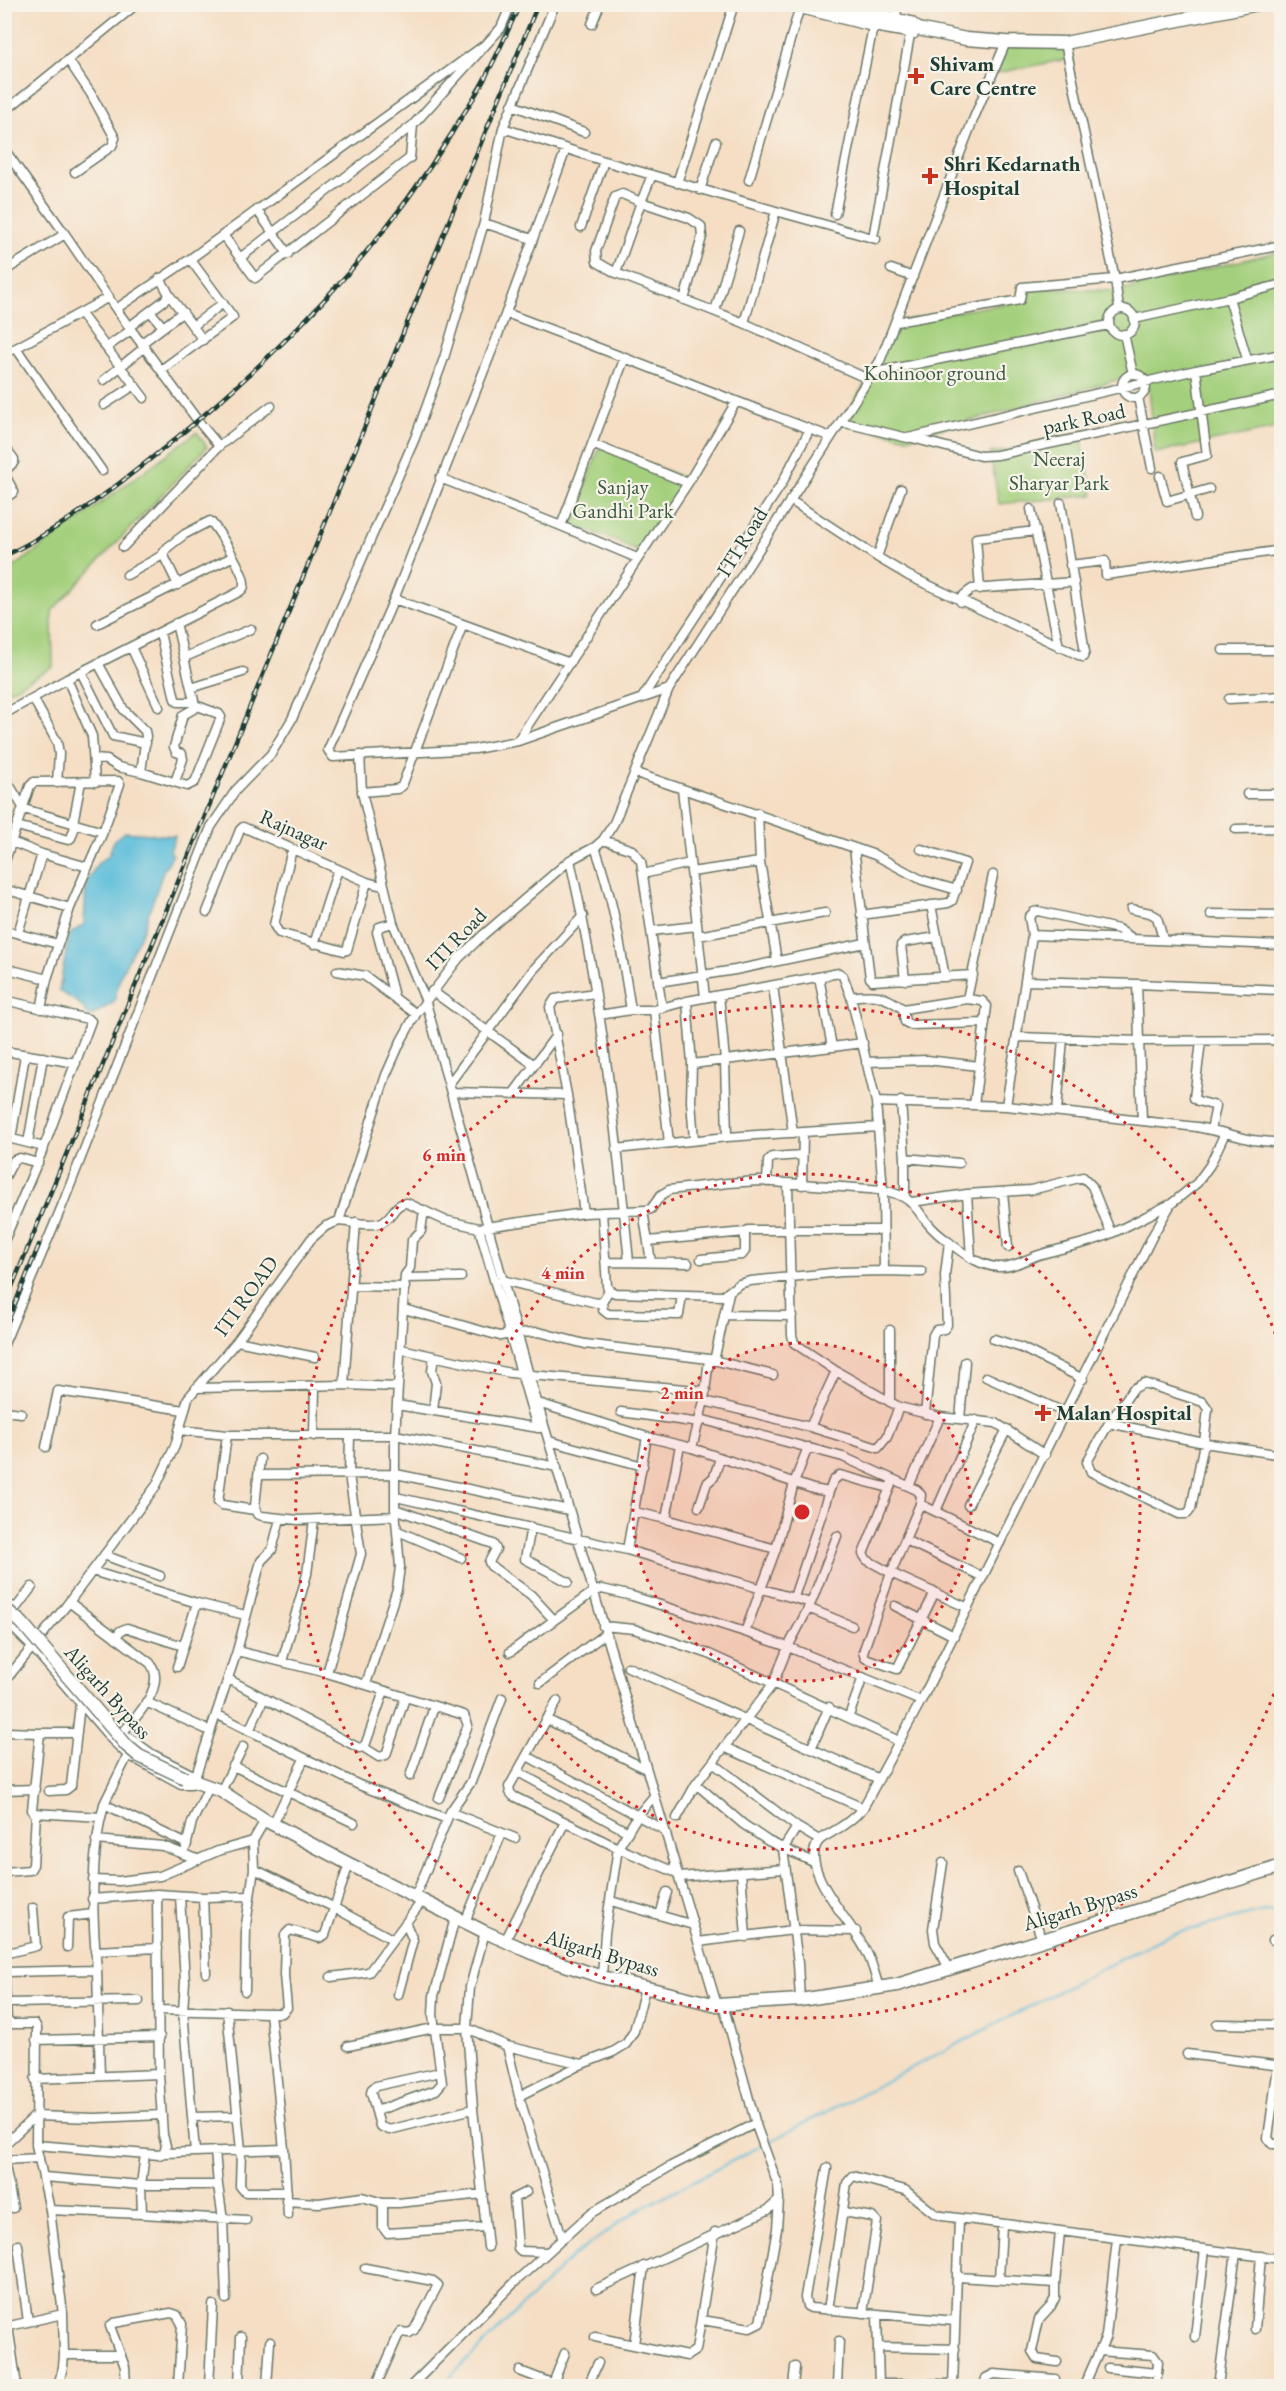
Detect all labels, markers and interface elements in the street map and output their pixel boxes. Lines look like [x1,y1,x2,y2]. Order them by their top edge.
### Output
place label: Shivam Care Centre [930,50,1036,101]
marker: Shivam Care Centre [907,67,925,85]
place label: Shri Kedarnath Hospital [944,150,1081,201]
marker: Shri Kedarnath Hospital [921,167,939,185]
park label: Kohinoor ground [864,359,1007,386]
street label: park Road [1040,397,1128,440]
park label: Neeraj Sharyar Park [1009,445,1110,496]
park label: Sanjay Gandhi Park [572,473,675,524]
street label: ITI Road [710,502,773,581]
street label: Rajnagar [256,803,333,856]
street label: ITI Road [419,901,492,976]
text: 6 min [422,1143,466,1166]
street label: ITI ROAD [207,1250,284,1341]
text: 4 min [541,1261,585,1284]
text: 2 min [660,1381,704,1404]
place label: Malan Hospital [1056,1399,1192,1426]
marker: Malan Hospital [1034,1404,1052,1422]
centre of rings [792,1502,812,1522]
street label: Aligarh Bypass [58,1638,158,1745]
street label: Aligarh Bypass [1018,1876,1141,1937]
street label: Aligarh Bypass [541,1922,663,1983]

